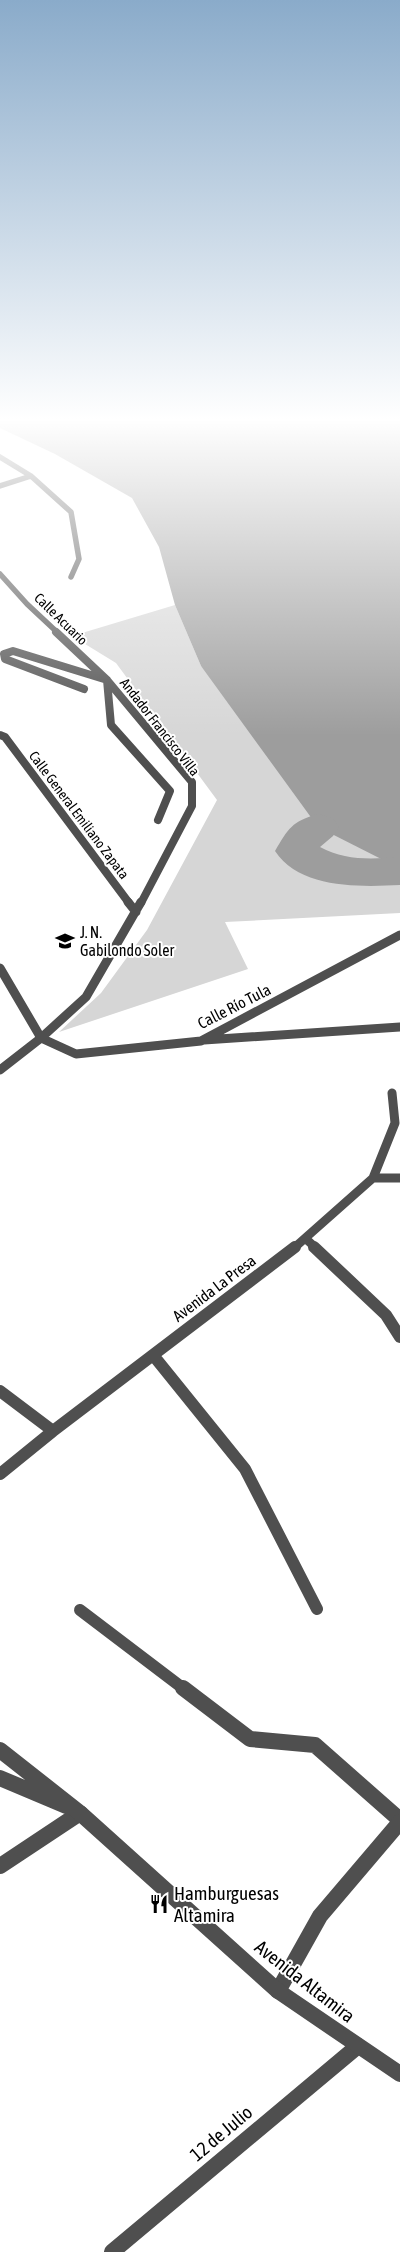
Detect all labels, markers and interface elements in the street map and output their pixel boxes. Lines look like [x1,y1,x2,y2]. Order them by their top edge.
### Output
street label: Calle Acuario [31,590,91,648]
street label: Andador Francisco Villa [117,675,203,779]
street label: Calle General Emiliano Zapata [26,748,132,882]
place label: J. N. Gabilondo Soler [80,923,174,959]
school or university icon: J. N. Gabilondo Soler [54,930,76,952]
street label: Calle Río Tula [195,980,273,1032]
street label: Avenida La Presa [169,1251,259,1325]
place label: Hamburguesas Altamira [174,1882,279,1926]
restaurant icon: Hamburguesas Altamira [148,1893,170,1915]
street label: Avenida Altamira [251,1935,359,2027]
street label: 12 de Julio [185,2101,257,2165]

